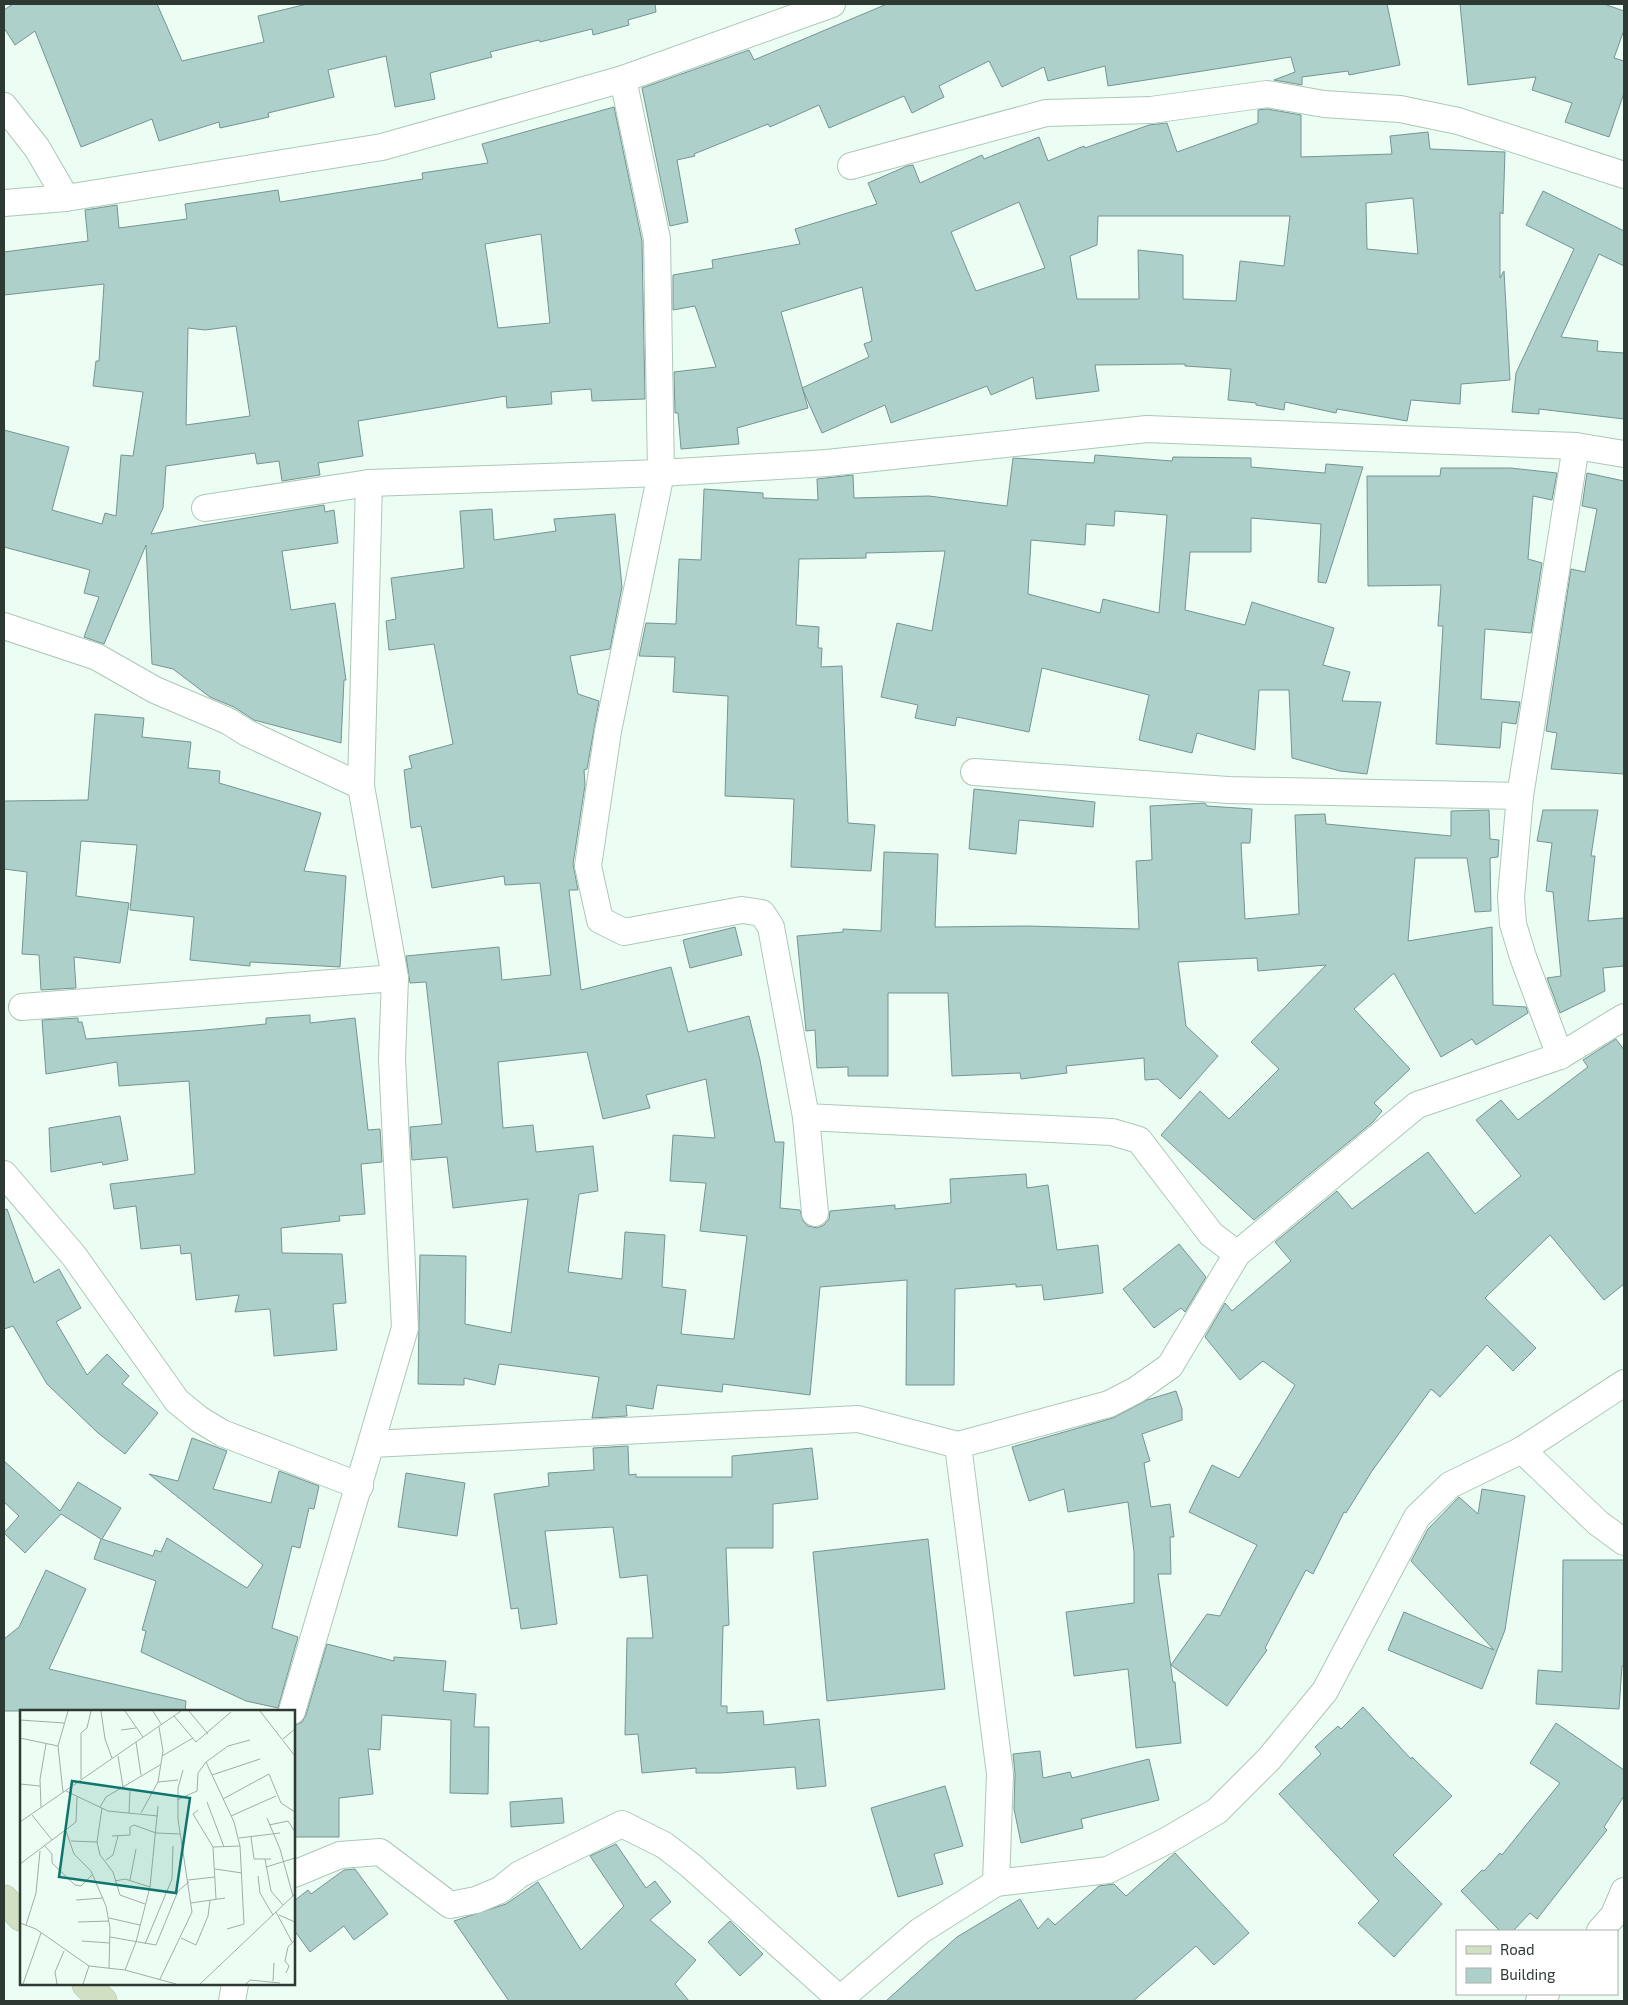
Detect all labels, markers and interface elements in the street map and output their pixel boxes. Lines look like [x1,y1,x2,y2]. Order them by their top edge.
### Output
inset map [20,1710,295,1985]
legend [1456,1930,1618,1995]
text: Road [1500,1940,1535,1958]
text: Building [1500,1965,1556,1983]

